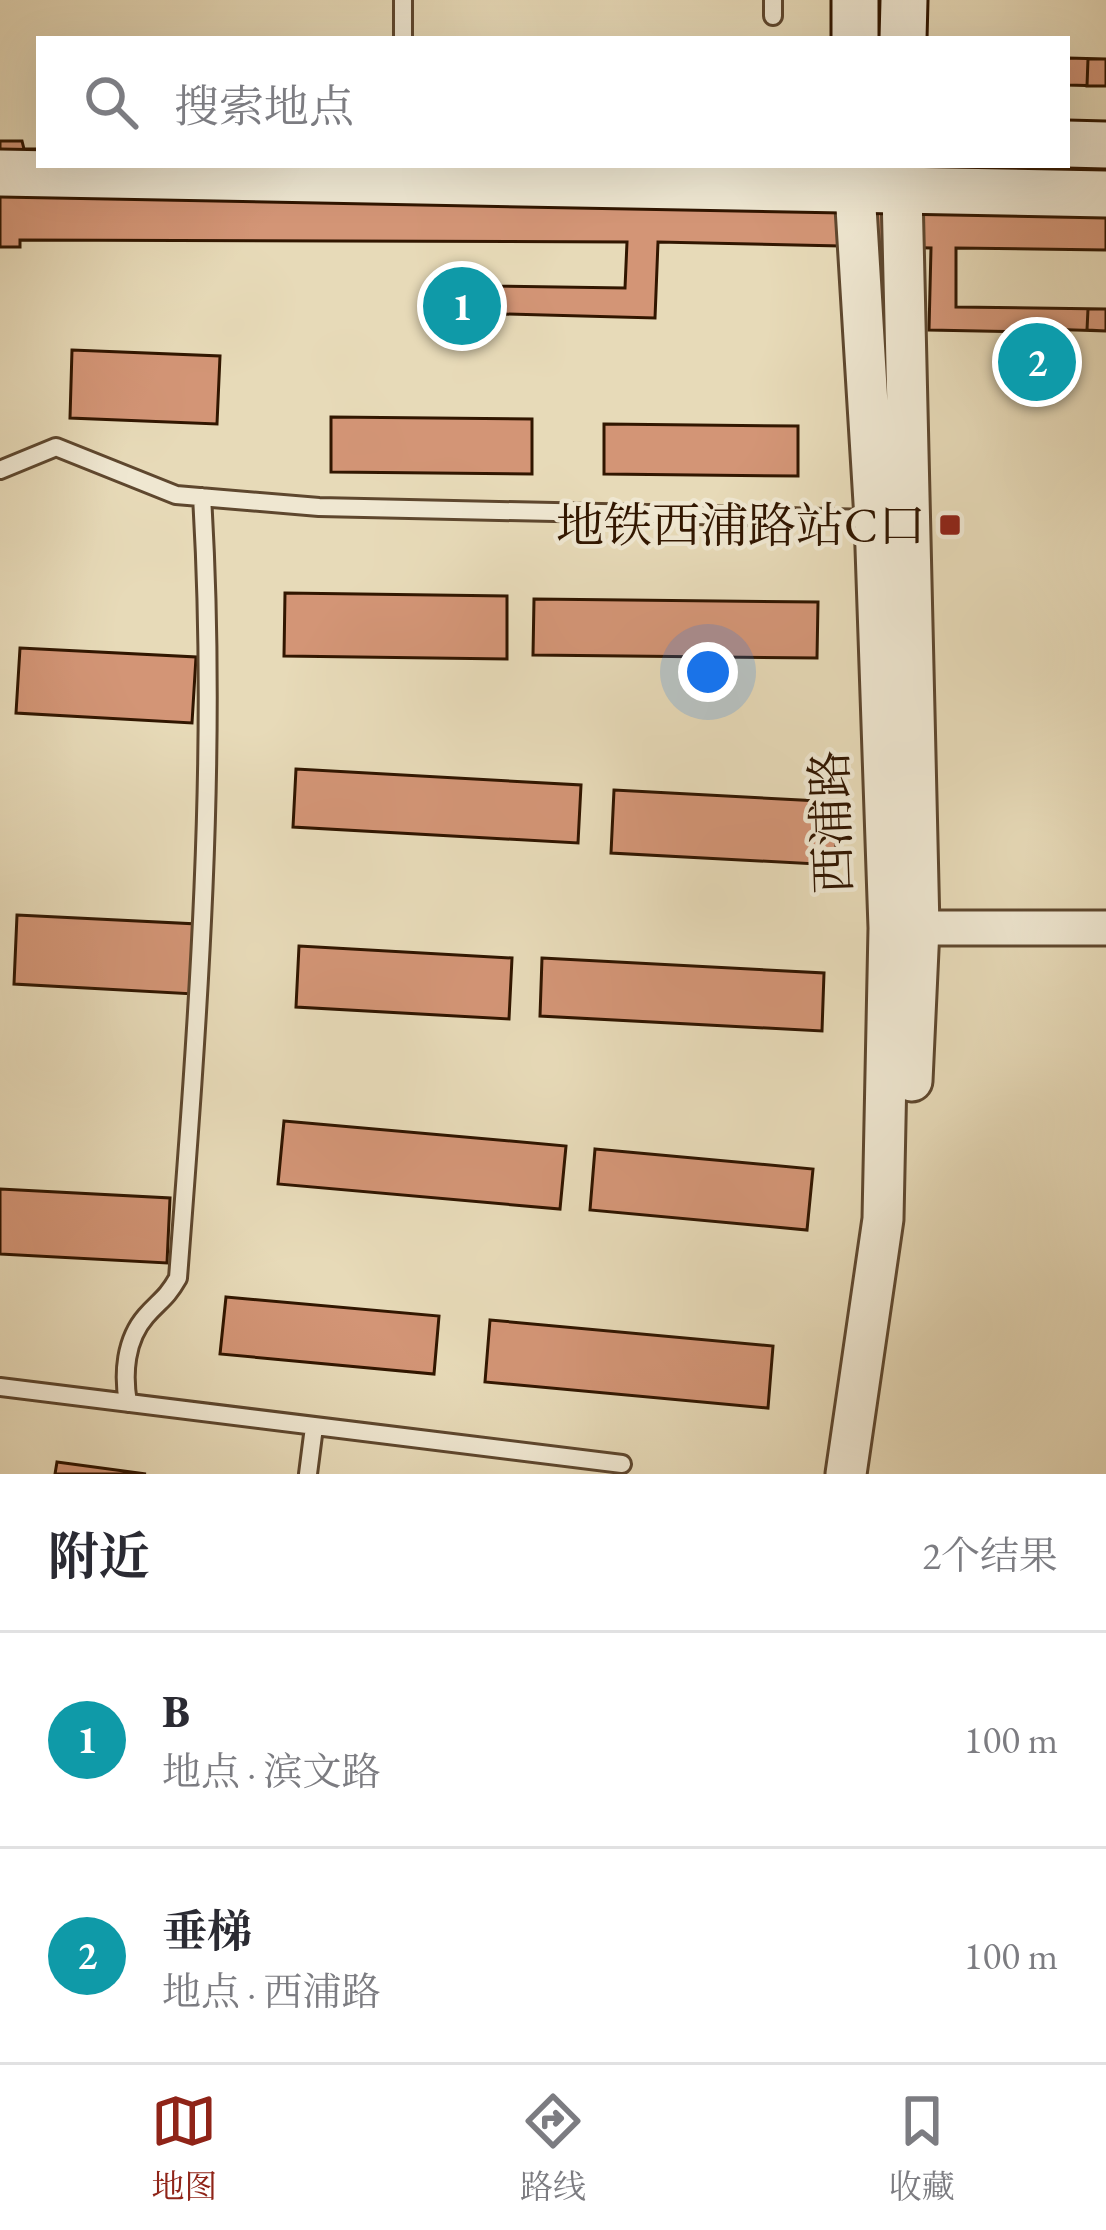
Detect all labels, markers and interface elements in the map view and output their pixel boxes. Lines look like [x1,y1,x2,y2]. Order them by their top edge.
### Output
search box [36,36,1070,168]
icon: search [78,69,144,135]
text: 搜索地点 [174,77,354,135]
pin: 1 [423,261,501,351]
pin: 2 [998,317,1076,407]
place label: 地铁西浦路站C口 [556,494,926,556]
marker: 地铁西浦路站C口 [937,512,963,538]
your location [678,642,738,702]
street label: 西浦路 [798,749,864,895]
text: 附近 [48,1523,150,1589]
text: 2个结果 [922,1530,1058,1581]
text: B [162,1682,190,1740]
text: 1 [77,1714,97,1765]
text: 100 m [964,1714,1058,1765]
text: 地点 · 滨文路 [162,1746,380,1797]
text: 垂梯 [162,1902,252,1960]
text: 2 [77,1930,97,1981]
text: 100 m [964,1930,1058,1981]
text: 地点 · 西浦路 [162,1966,380,2017]
tab: 地图 [151,2088,217,2208]
tab: 路线 [520,2088,586,2208]
tab: 收藏 [889,2088,955,2208]

